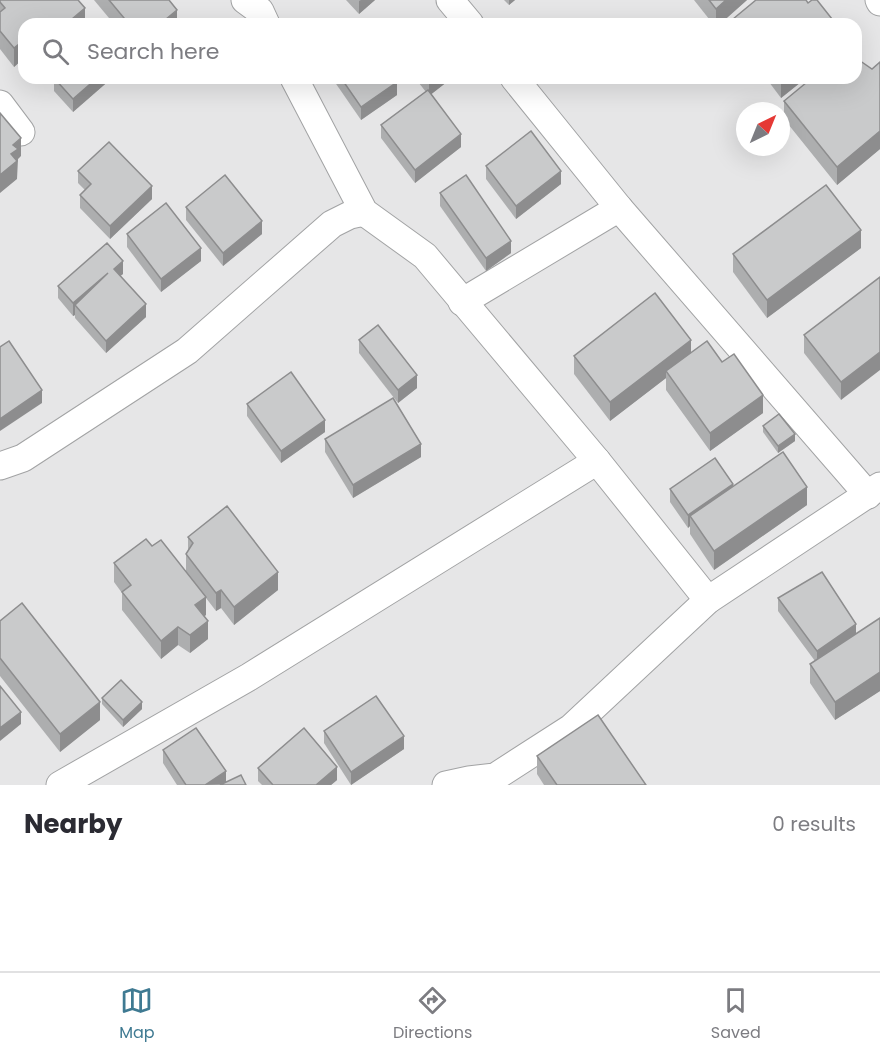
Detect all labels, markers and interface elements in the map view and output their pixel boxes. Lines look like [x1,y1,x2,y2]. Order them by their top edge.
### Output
search box [18,18,862,84]
icon: search [39,35,72,68]
text: Search here [87,36,220,67]
north arrow [736,102,790,156]
text: Nearby [24,806,122,842]
text: 0 results [772,810,856,838]
tab: Map [119,984,155,1045]
tab: Directions [393,984,472,1045]
tab: Saved [711,984,761,1045]

